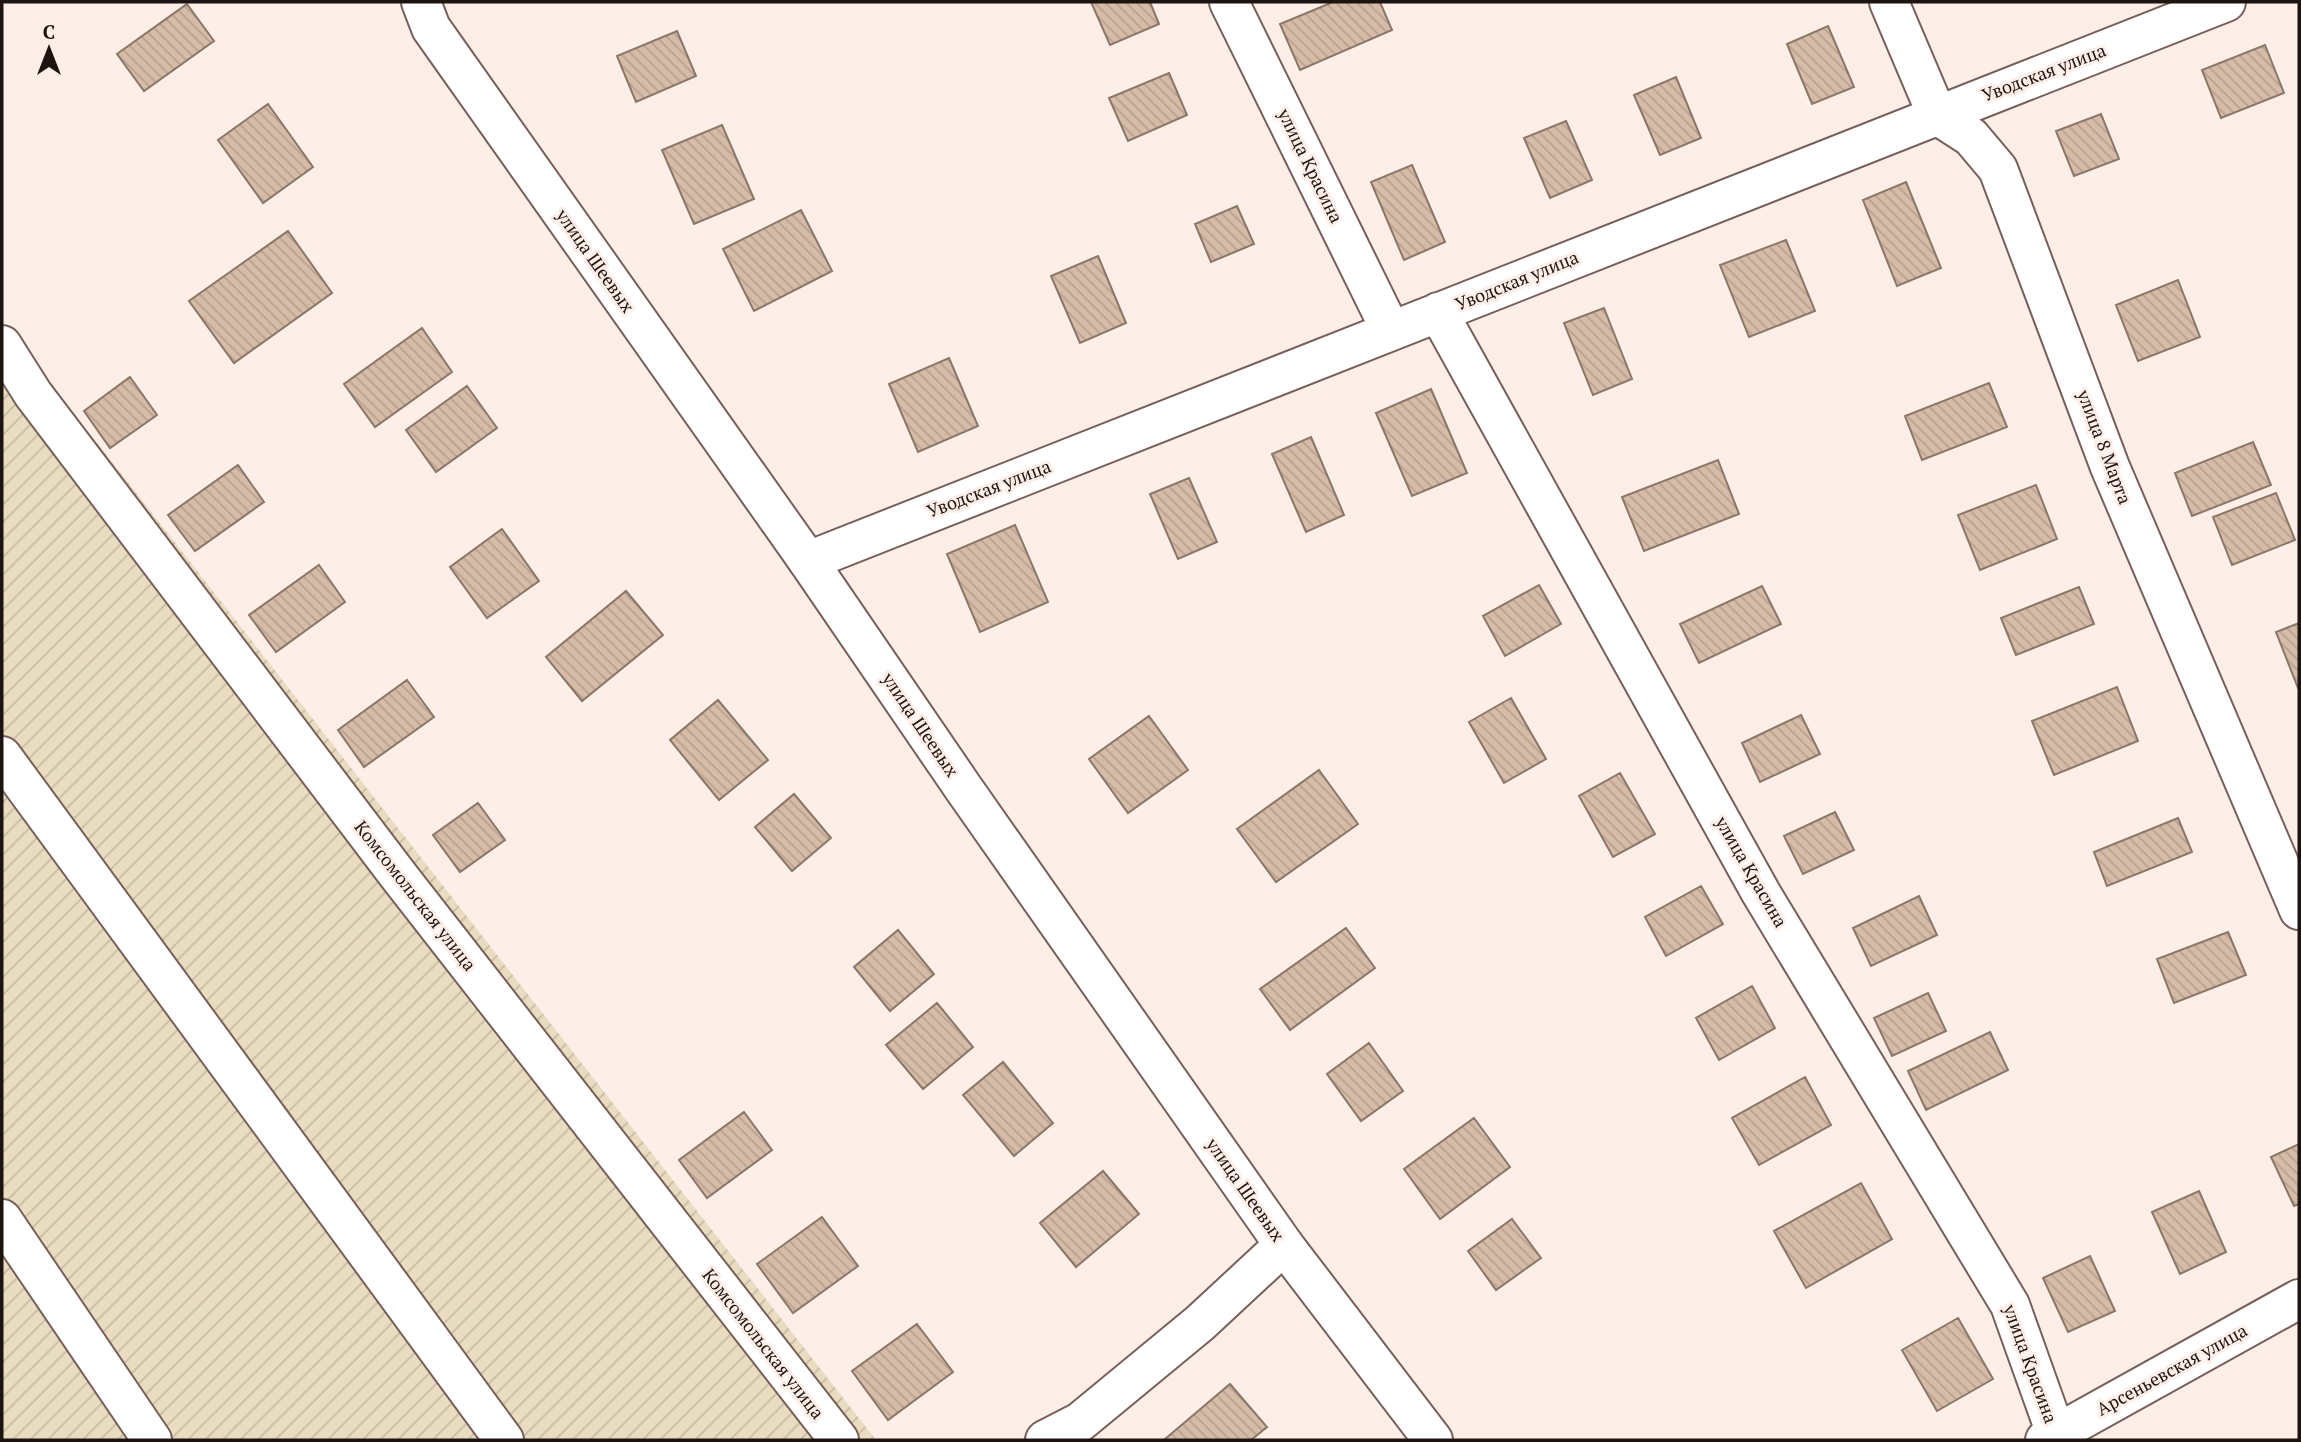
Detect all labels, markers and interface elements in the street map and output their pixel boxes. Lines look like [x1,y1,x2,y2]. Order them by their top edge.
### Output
north arrow [14,14,84,84]
text: С [43,19,55,44]
street label: Уводская улица [1978,37,2109,107]
street label: улица Красина [1272,103,1349,227]
street label: улица Шеевых [551,203,641,317]
street label: Уводская улица [1452,244,1582,316]
street label: улица 8 Марта [2072,385,2138,507]
street label: Уводская улица [923,453,1054,523]
street label: улица Шеевых [876,667,965,782]
street label: улица Красина [1710,811,1793,931]
street label: Комсомольская улица [350,815,482,975]
street label: улица Шеевых [1201,1132,1291,1246]
street label: Комсомольская улица [698,1263,830,1423]
street label: улица Красина [1998,1300,2063,1426]
street label: Арсеньевская улица [2092,1318,2251,1421]

